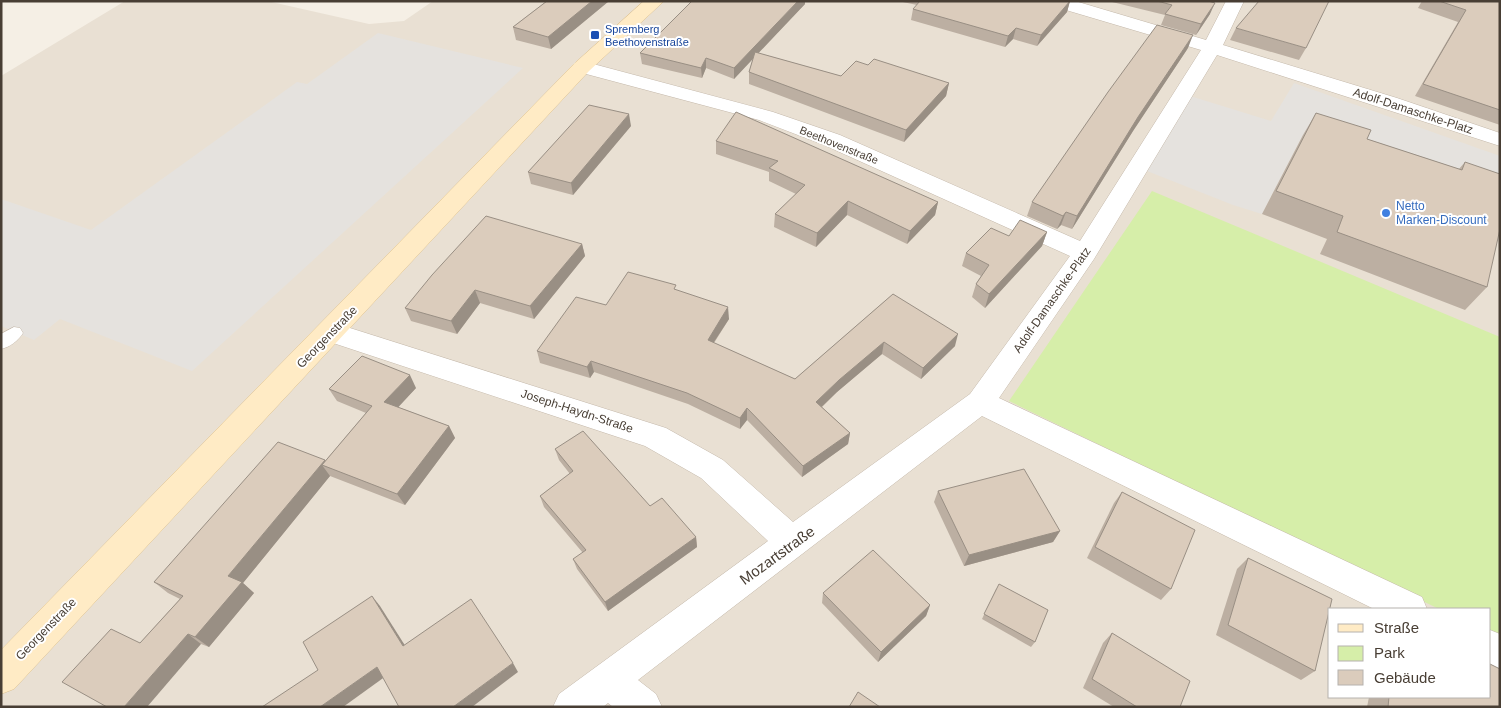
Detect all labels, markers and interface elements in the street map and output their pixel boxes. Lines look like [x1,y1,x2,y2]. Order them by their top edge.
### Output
place label: Spremberg Beethovenstraße [605,23,689,48]
marker: Spremberg Beethovenstraße [589,29,601,41]
street label: Adolf-Damaschke-Platz [1351,85,1475,137]
street label: Beethovenstraße [798,124,880,166]
place label: Netto Marken-Discount [1396,199,1487,227]
marker: Netto Marken-Discount [1380,207,1392,219]
street label: Adolf-Damaschke-Platz [1010,245,1094,355]
street label: Georgenstraße [294,303,360,371]
street label: Joseph-Haydn-Straße [519,386,635,436]
street label: Mozartstraße [736,522,818,588]
street label: Georgenstraße [13,595,79,663]
legend [1328,608,1491,698]
text: Straße [1374,619,1419,636]
text: Park [1374,644,1405,661]
text: Gebäude [1374,669,1436,686]

